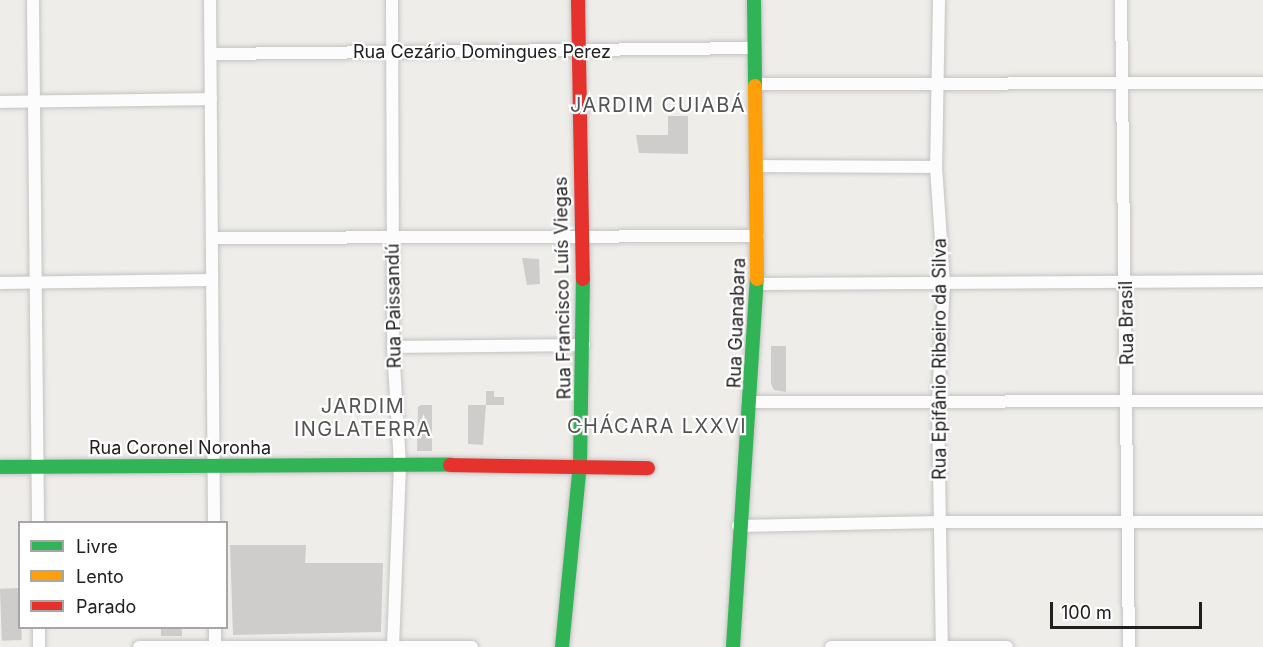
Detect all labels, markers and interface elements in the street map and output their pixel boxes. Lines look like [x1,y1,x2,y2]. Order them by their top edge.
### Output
street label: Rua Cezário Domingues Perez [353,41,611,63]
district label: JARDIM CUIABÁ [570,93,746,117]
street label: Rua Francisco Luís Viegas [550,176,576,400]
street label: Rua Epifânio Ribeiro da Silva [929,238,951,480]
street label: Rua Paissandú [382,243,406,369]
street label: Rua Guanabara [724,257,750,389]
street label: Rua Brasil [1115,281,1139,365]
district label: JARDIM INGLATERRA [294,394,432,441]
district label: CHÁCARA LXXVI [567,414,747,438]
street label: Rua Coronel Noronha [89,437,271,459]
legend [18,521,228,629]
text: Livre [76,536,118,557]
text: Lento [76,566,124,587]
scale bar [1053,590,1204,628]
text: Parado [76,596,136,617]
text: 100 m [1061,602,1112,623]

